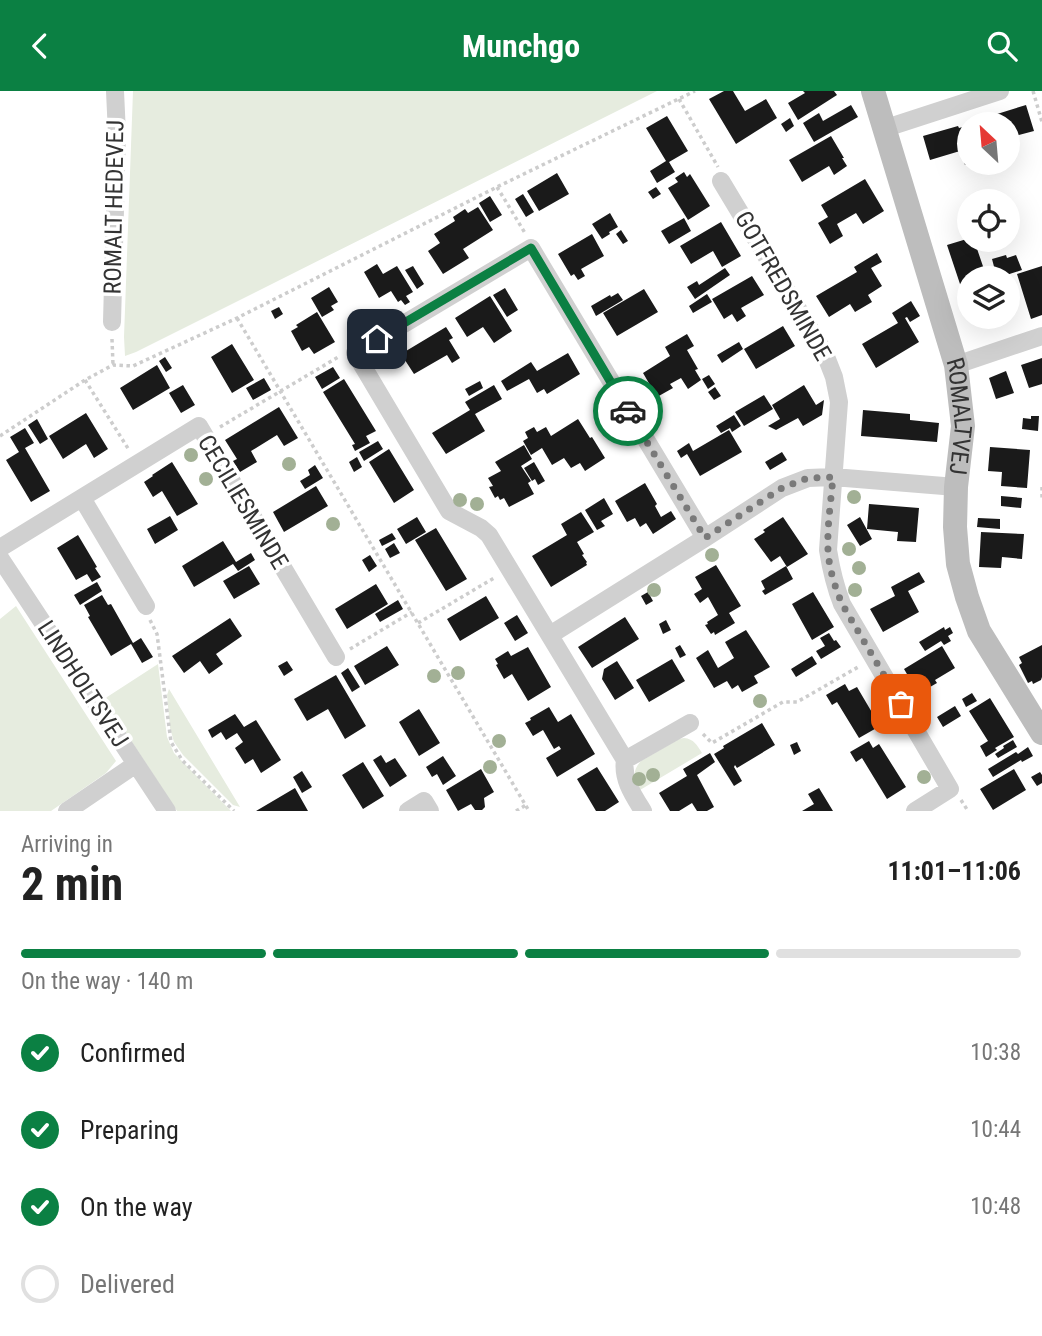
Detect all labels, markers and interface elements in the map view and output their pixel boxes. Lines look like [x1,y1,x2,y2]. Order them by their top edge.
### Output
icon: back [21,27,59,65]
text: Munchgo [462,27,580,65]
icon: search [983,27,1021,65]
north arrow [957,112,1020,175]
map controls [957,112,1020,329]
street label: ROMALT HEDEVEJ [98,120,130,294]
button: locate [957,189,1020,252]
street label: GOTFREDSMINDE [729,206,837,366]
button: layers [957,266,1020,329]
pin [347,309,407,369]
icon: home [358,320,396,358]
street label: ROMALTVEJ [941,354,977,476]
courier [593,376,663,446]
icon: car [609,392,647,430]
street label: CECILIESMINDE [192,430,294,574]
street label: LINDHOLTSVEJ [32,615,134,753]
pin [871,674,931,734]
icon: bag [882,685,920,723]
text: Arriving in [21,831,113,858]
text: 11:01–11:06 [887,856,1021,886]
text: 2 min [21,857,123,911]
text: On the way · 140 m [21,968,193,995]
icon: check [21,1034,59,1072]
text: Confirmed [80,1038,186,1068]
text: 10:38 [970,1039,1021,1066]
icon: check [21,1111,59,1149]
text: Preparing [80,1115,179,1145]
text: 10:44 [970,1116,1021,1143]
icon: check [21,1188,59,1226]
text: On the way [80,1192,193,1222]
text: 10:48 [970,1193,1021,1220]
text: Delivered [80,1269,175,1299]

